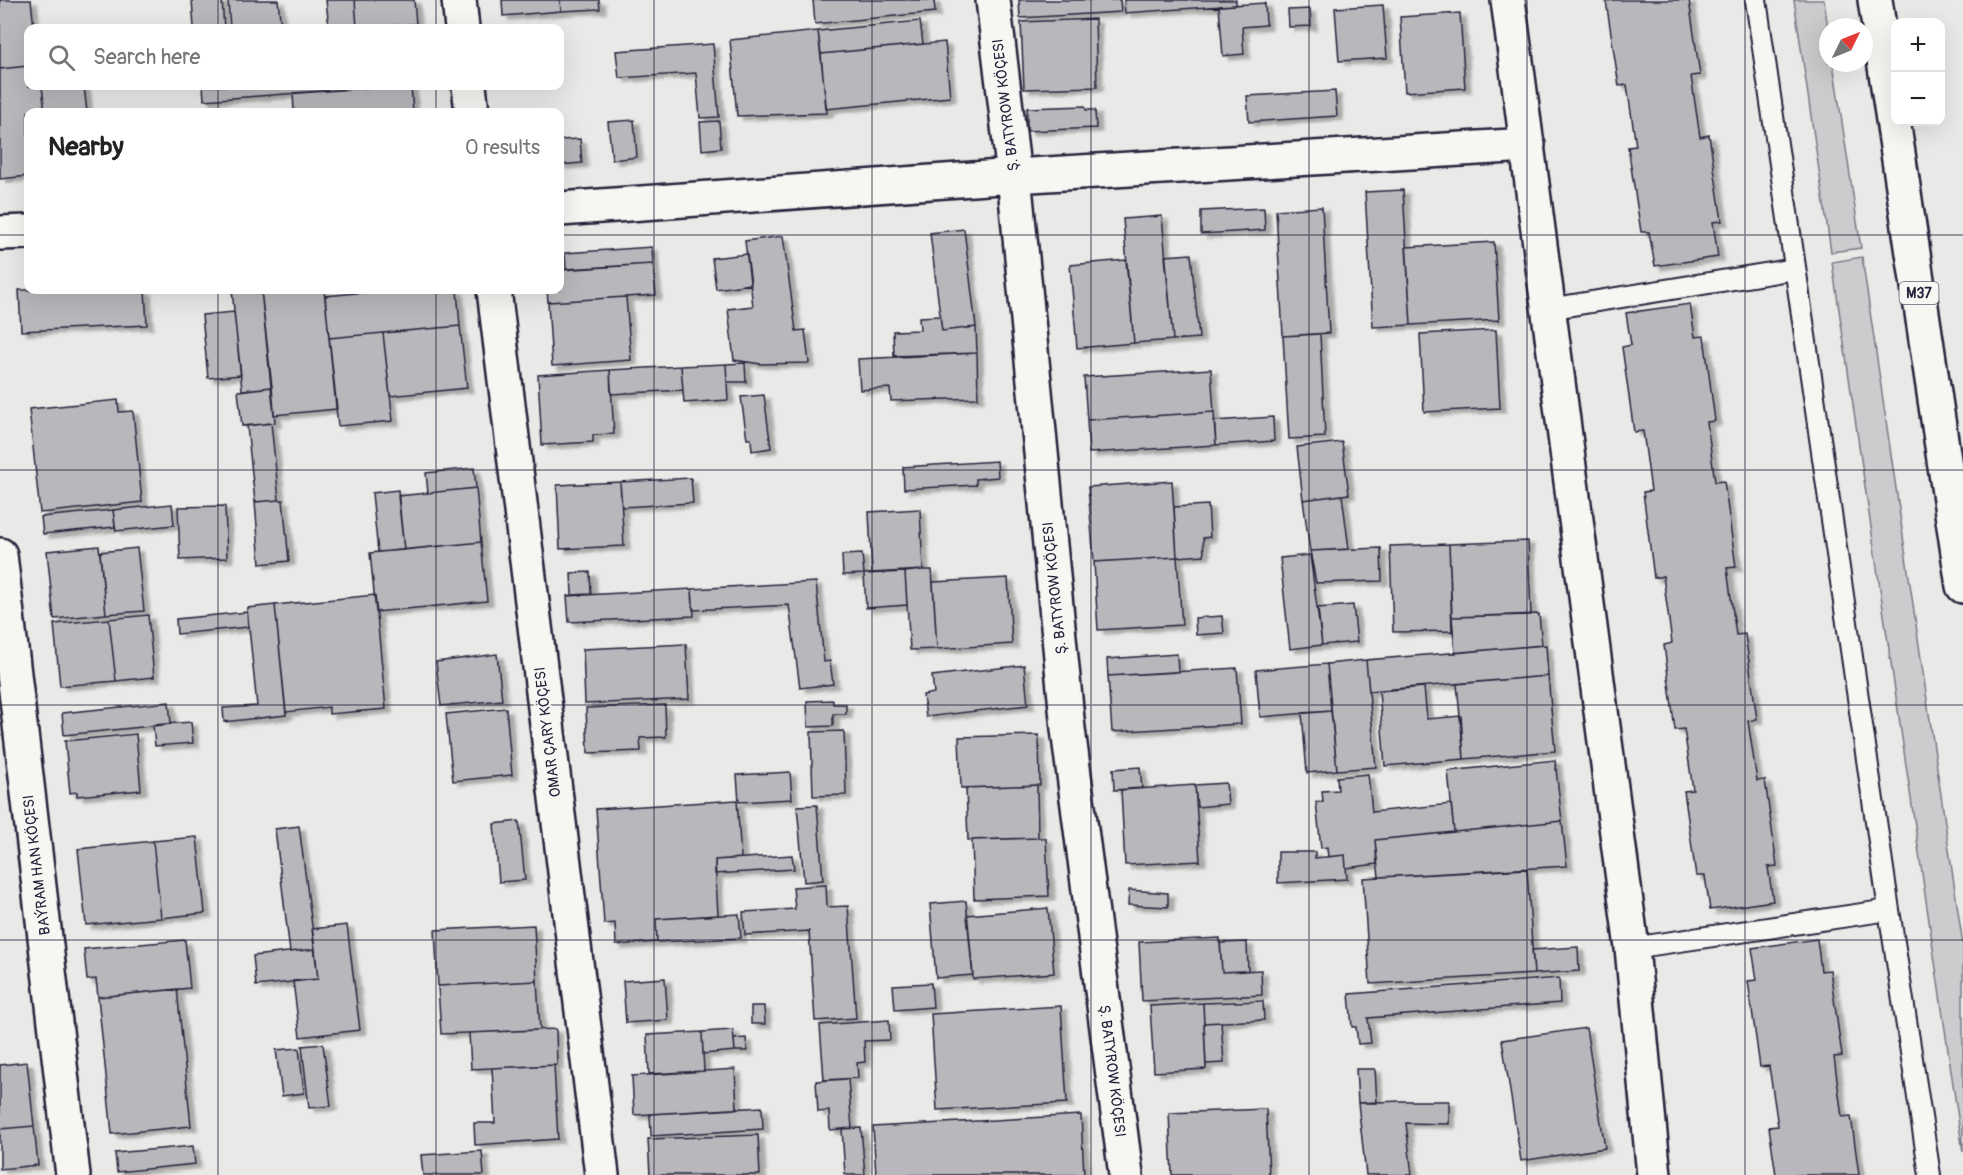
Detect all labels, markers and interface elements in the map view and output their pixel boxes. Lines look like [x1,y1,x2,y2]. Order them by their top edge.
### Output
north arrow [1819,18,1873,72]
map controls [1891,18,1945,126]
button: + [1891,18,1945,72]
search box [24,24,564,90]
street label: Ş. BATYROW KÖÇESI [988,38,1024,172]
icon: search [45,41,78,74]
text: Search here [93,43,200,71]
button: − [1891,72,1945,126]
text: Nearby [48,131,124,163]
text: 0 results [465,135,540,160]
road number: M37 [1900,282,1938,304]
street label: Ş. BATYROW KÖÇESI [1039,521,1071,655]
street label: OMAR ÇARY KÖÇESI [531,666,565,798]
street label: BAÝRAM HAN KÖÇESI [19,794,55,936]
street label: Ş. BATYROW KÖÇESI [1094,1004,1130,1138]

